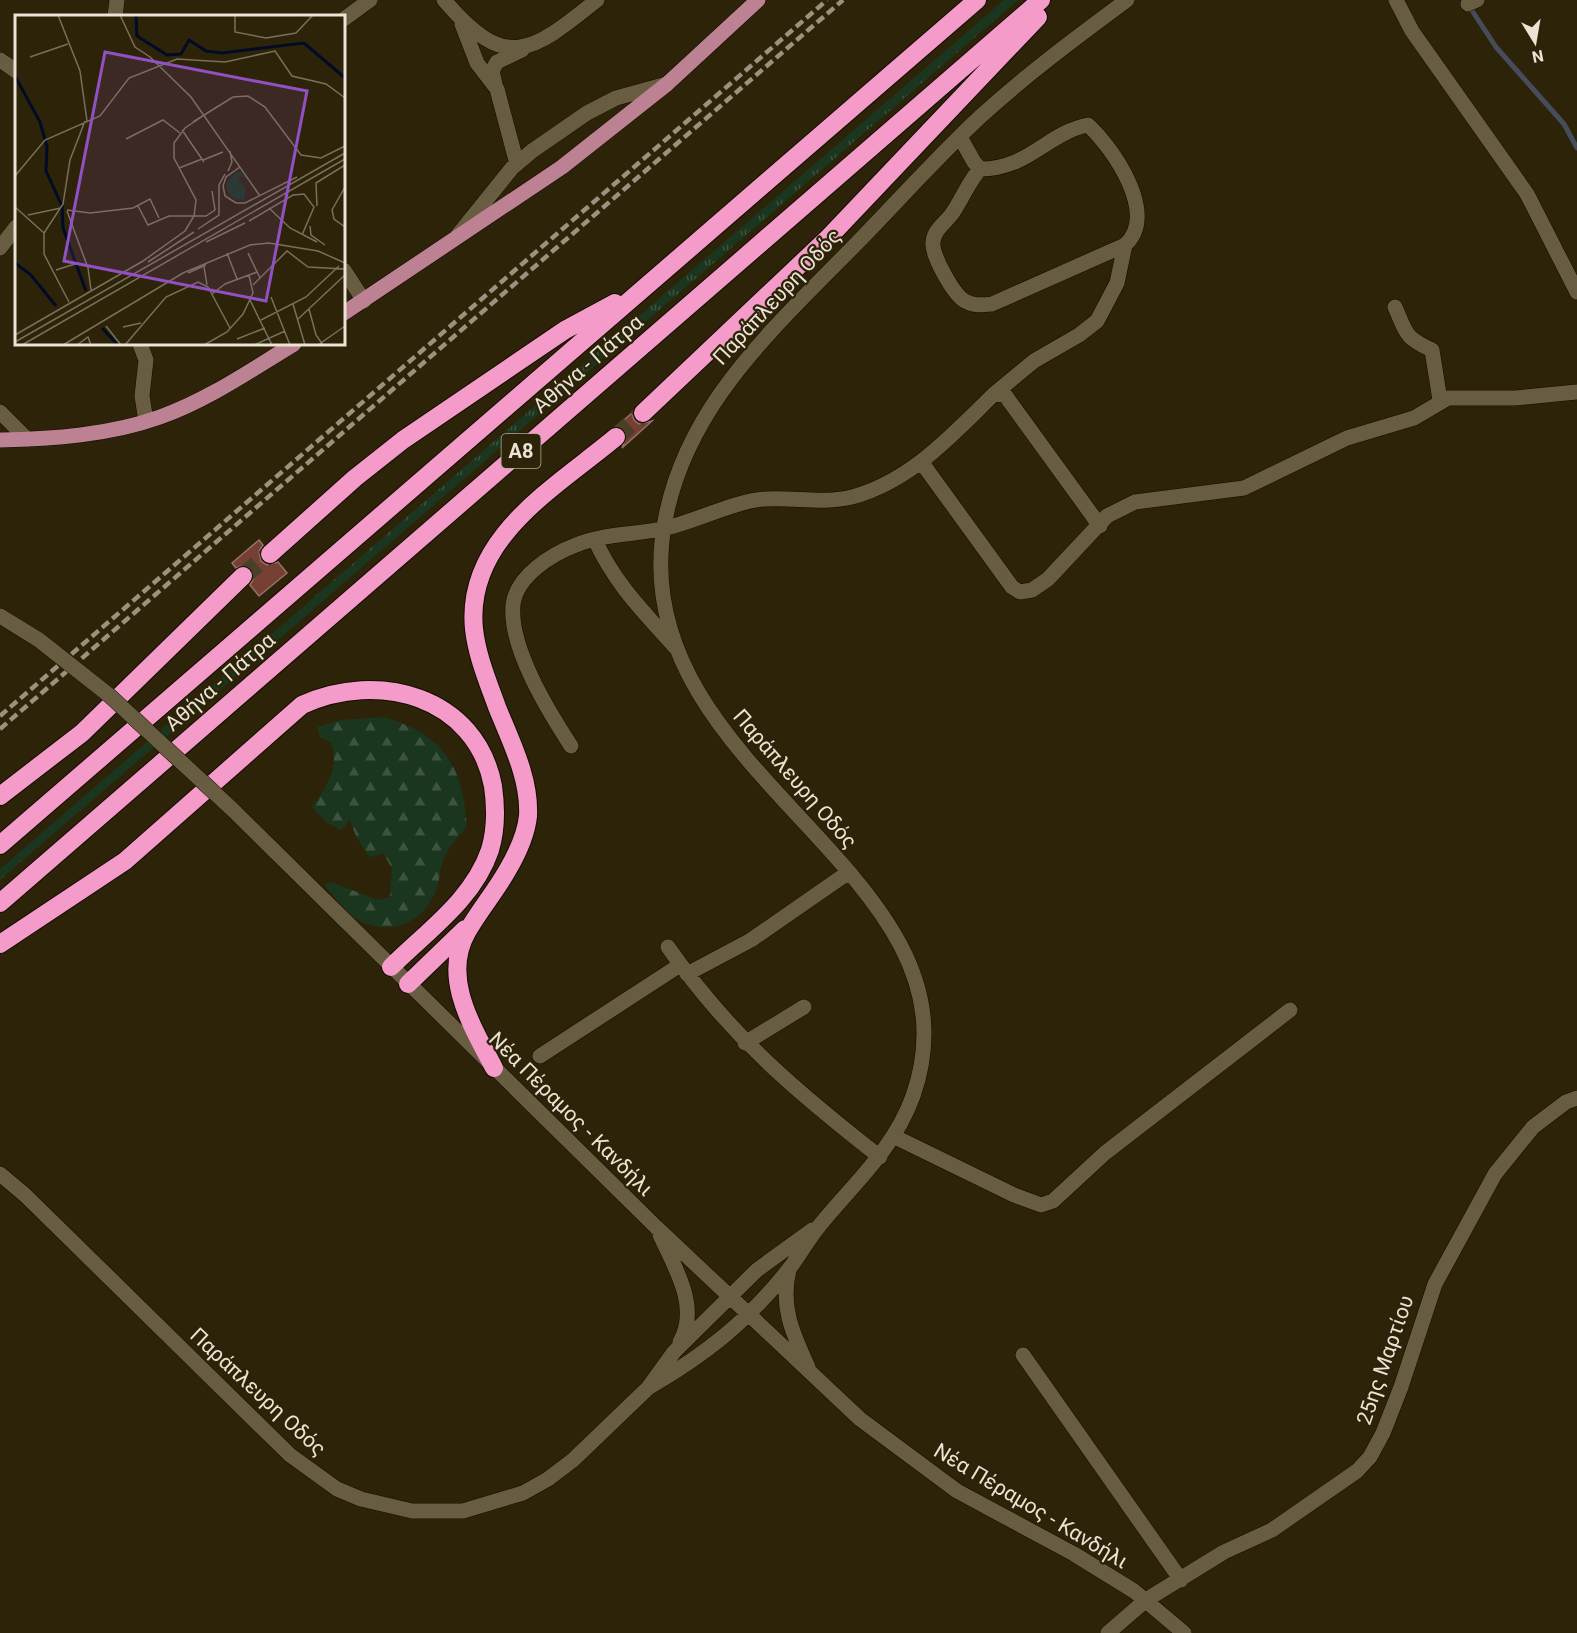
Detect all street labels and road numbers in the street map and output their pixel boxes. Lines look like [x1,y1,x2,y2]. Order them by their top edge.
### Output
street label: Παράπλευρη Οδός [708,224,846,370]
street label: Αθήνα - Πάτρα [528,310,648,418]
road number: Α8 [502,434,540,468]
street label: Αθήνα - Πάτρα [160,628,280,736]
street label: Παράπλευρη Οδός [728,705,862,853]
street label: Νέα Πέραμος - Κανδήλι [484,1027,658,1201]
street label: 25ης Μαρτίου [1352,1292,1418,1428]
street label: Παράπλευρη Οδός [185,1323,331,1461]
street label: Νέα Πέραμος - Κανδήλι [930,1439,1132,1574]

